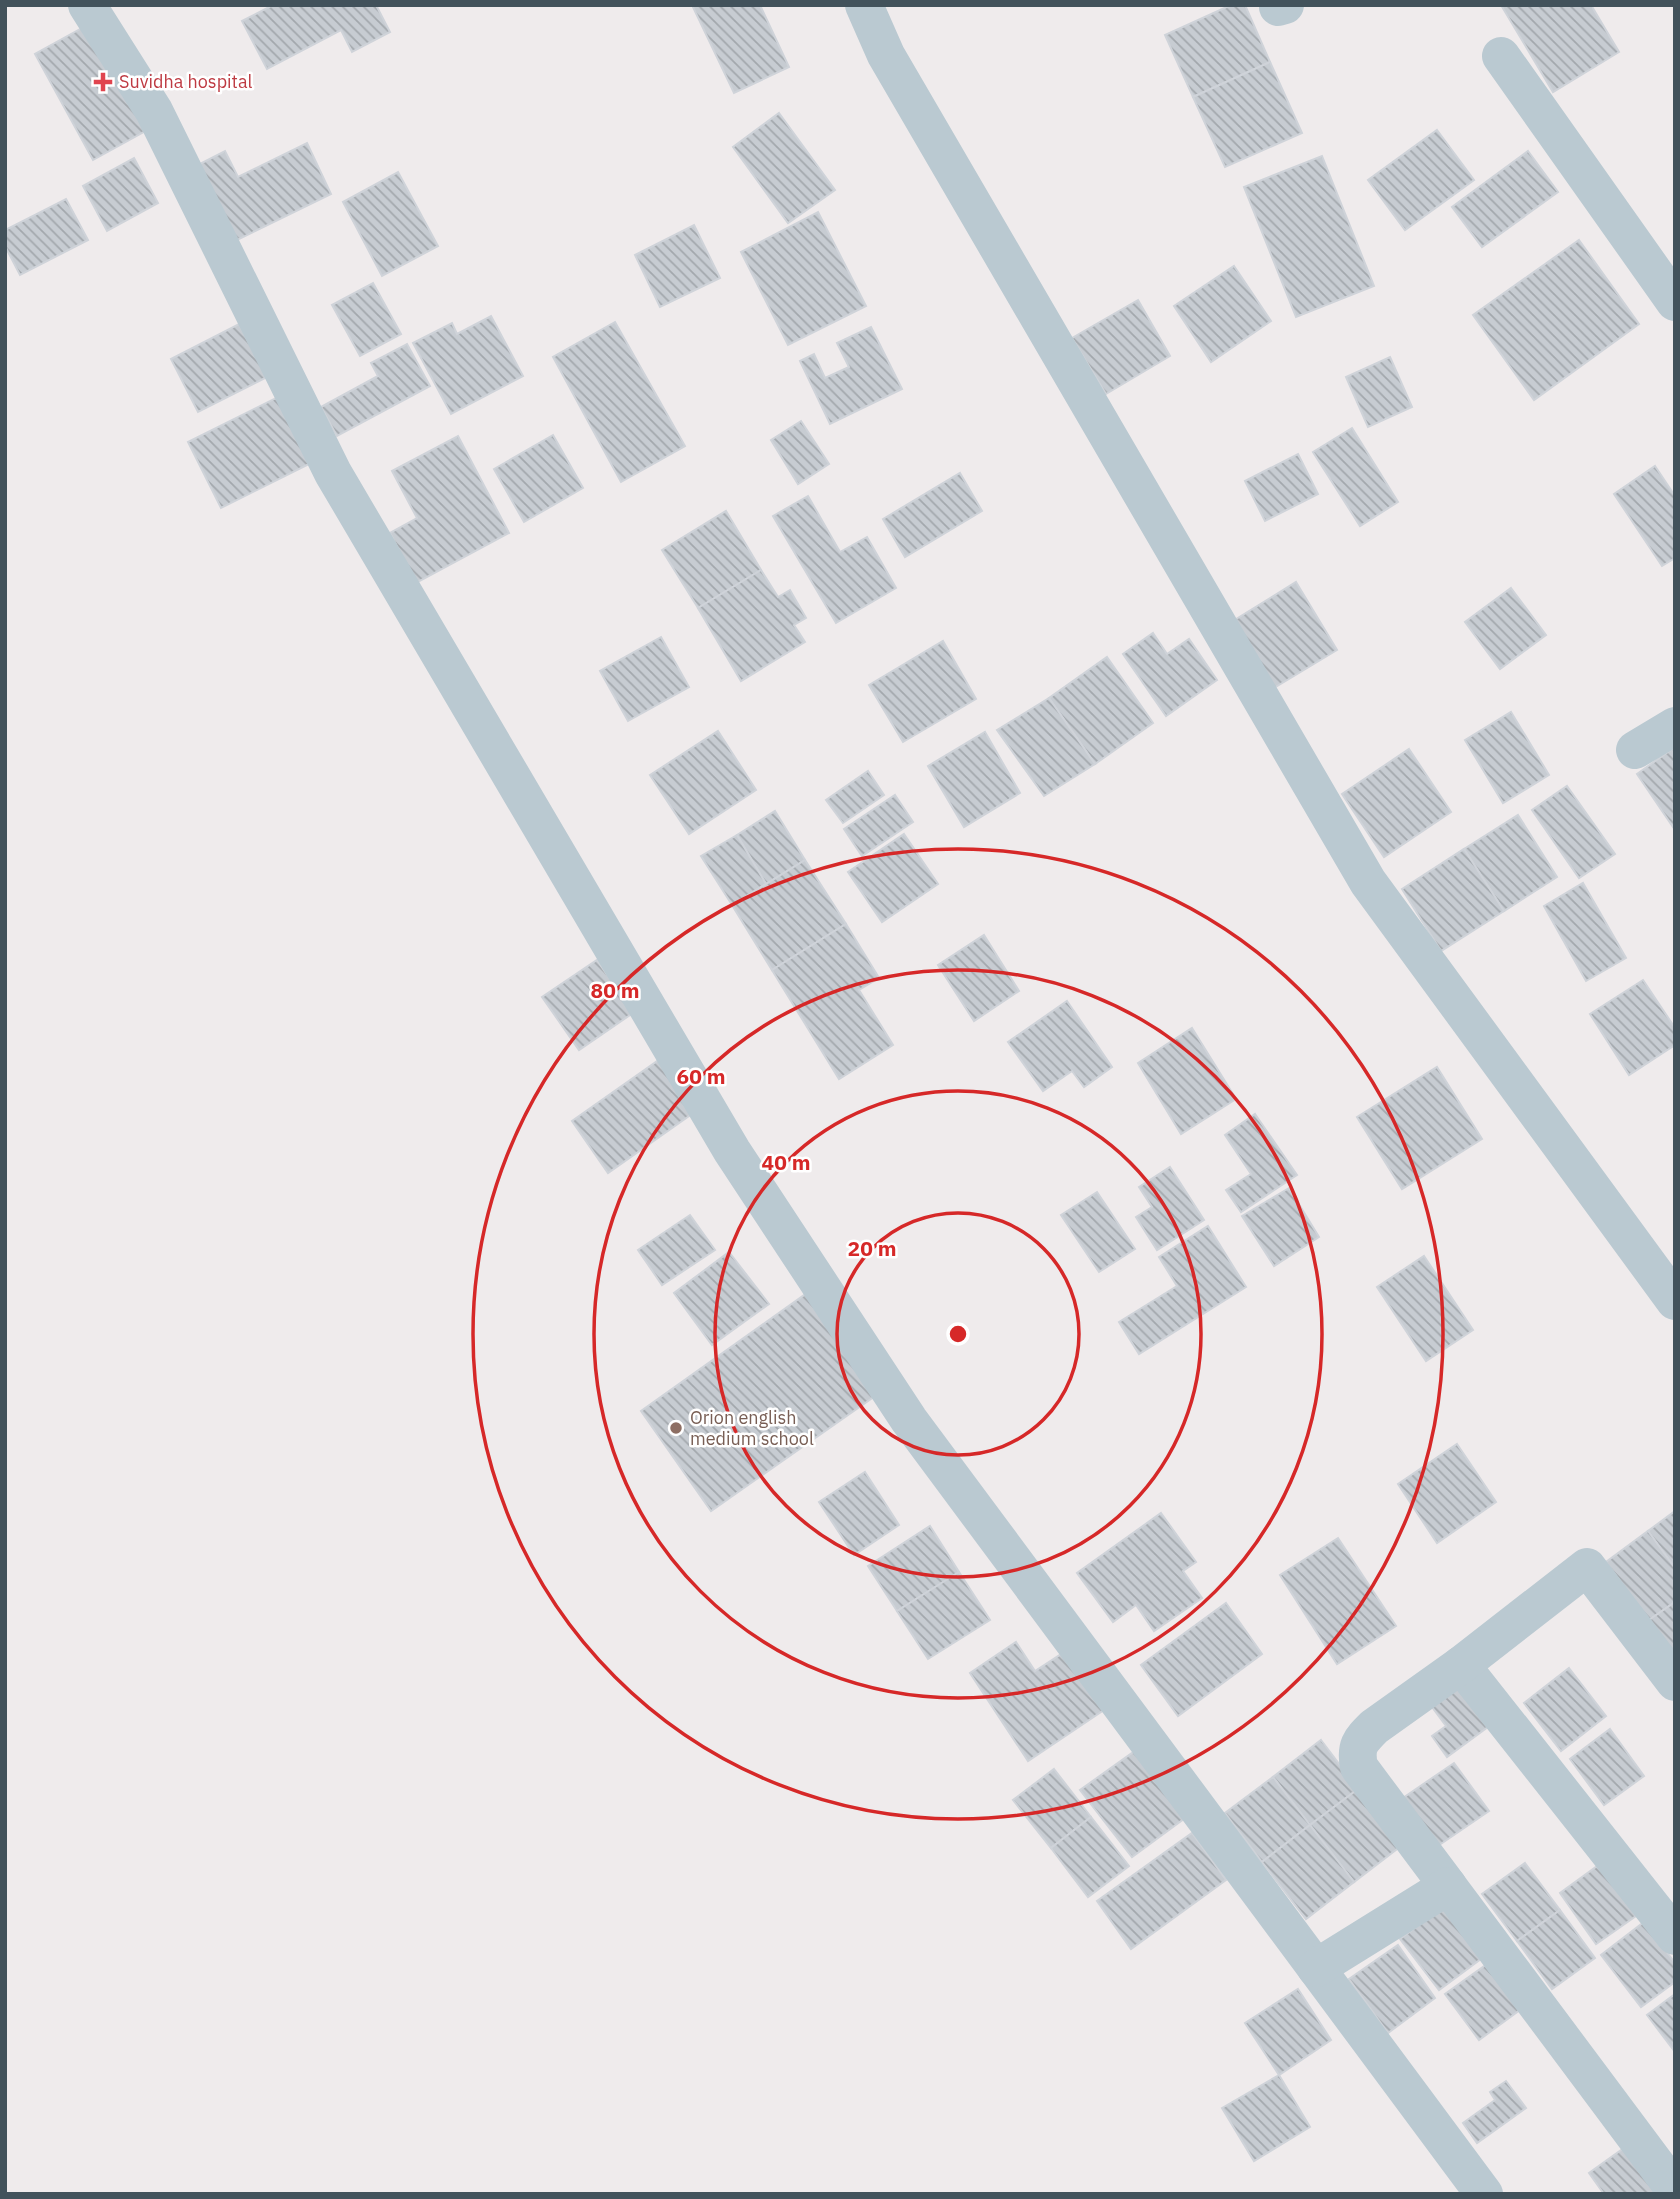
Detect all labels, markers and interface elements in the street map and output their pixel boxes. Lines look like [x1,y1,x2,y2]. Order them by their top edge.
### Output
place label: Suvidha hospital [119,70,253,93]
marker: Suvidha hospital [93,72,113,92]
text: 80 m [591,976,639,1004]
text: 60 m [677,1062,725,1090]
text: 40 m [762,1148,810,1176]
text: 20 m [848,1234,896,1262]
centre of rings [946,1322,970,1346]
place label: Orion english medium school [690,1406,814,1450]
marker: Orion english medium school [668,1420,684,1436]

